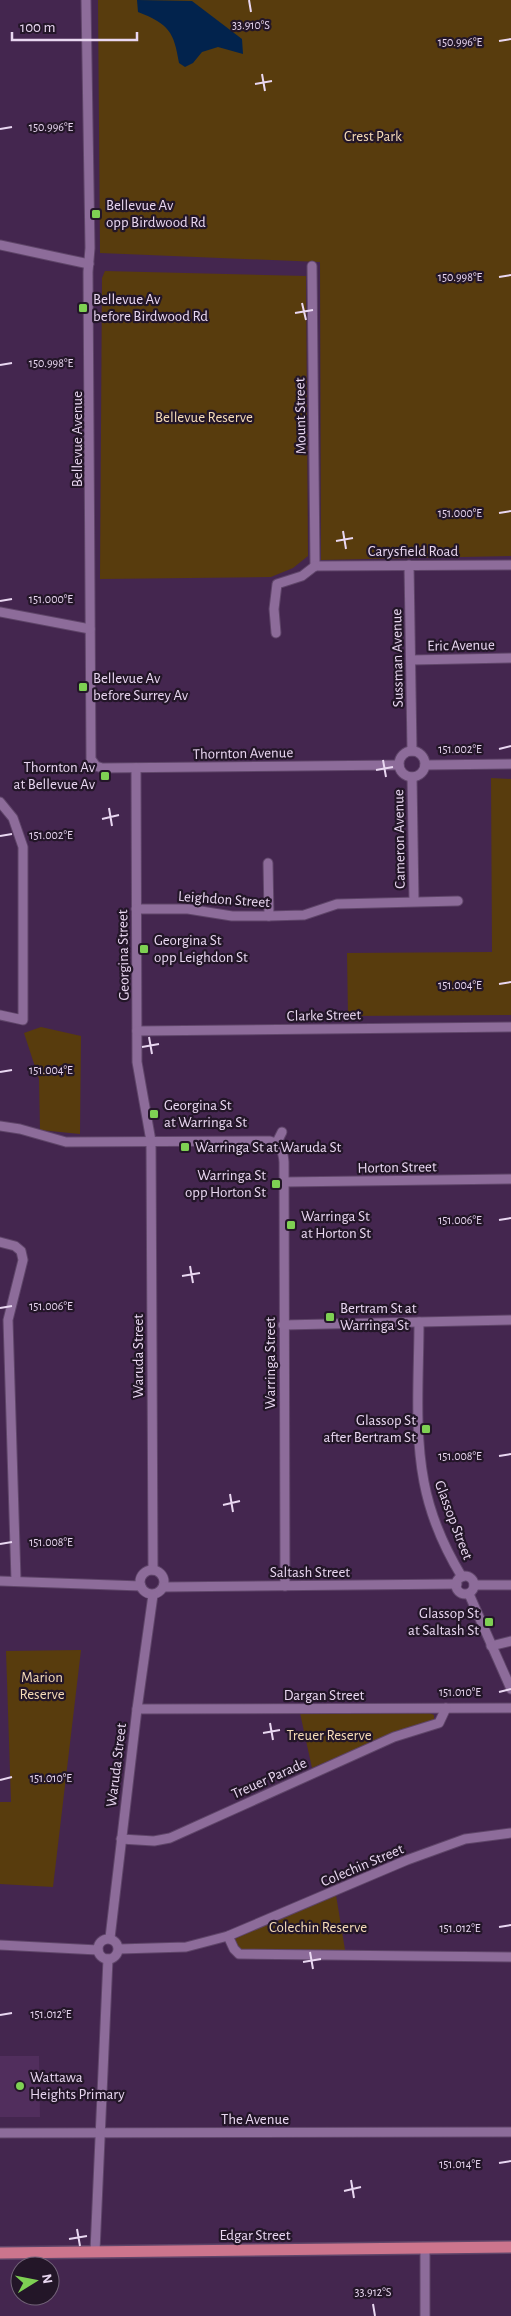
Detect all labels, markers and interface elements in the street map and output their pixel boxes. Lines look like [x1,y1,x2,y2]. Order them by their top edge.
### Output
scale bar [12,10,138,42]
text: 33.910°S [232,19,270,31]
text: 100 m [20,20,55,35]
text: 150.996°E [438,36,482,48]
text: 150.996°E [29,121,73,133]
park label: Crest Park [344,129,402,144]
place label: Bellevue Av opp Birdwood Rd [106,198,206,230]
marker: Bellevue Av opp Birdwood Rd [90,208,102,220]
text: 150.998°E [438,271,482,283]
place label: Bellevue Av before Birdwood Rd [93,292,208,324]
marker: Bellevue Av before Birdwood Rd [77,302,89,314]
text: 150.998°E [29,357,73,369]
street label: Mount Street [292,377,309,454]
street label: Bellevue Avenue [70,391,85,487]
park label: Bellevue Reserve [155,410,253,425]
text: 151.000°E [438,507,482,519]
street label: Carysfield Road [368,544,459,559]
text: 151.000°E [29,593,73,605]
street label: Sussman Avenue [389,609,406,707]
street label: Eric Avenue [427,637,495,654]
place label: Bellevue Av before Surrey Av [93,671,189,703]
marker: Bellevue Av before Surrey Av [77,681,89,693]
text: 151.002°E [438,743,482,755]
street label: Thornton Avenue [193,745,293,762]
place label: Thornton Av at Bellevue Av [14,760,96,792]
marker: Thornton Av at Bellevue Av [99,770,111,782]
street label: Cameron Avenue [391,789,408,889]
text: 151.002°E [29,829,73,841]
street label: Leighdon Street [177,889,271,910]
street label: Georgina Street [115,909,132,1001]
place label: Georgina St opp Leighdon St [154,933,248,965]
marker: Georgina St opp Leighdon St [138,943,150,955]
text: 151.004°E [438,979,482,991]
street label: Clarke Street [287,1007,362,1024]
text: 151.004°E [29,1064,73,1076]
place label: Georgina St at Warringa St [164,1098,247,1130]
marker: Georgina St at Warringa St [148,1108,160,1120]
place label: Warringa St at Waruda St [195,1140,342,1155]
marker: Warringa St at Waruda St [179,1141,191,1153]
street label: Horton Street [357,1159,437,1176]
place label: Warringa St opp Horton St [185,1168,266,1200]
marker: Warringa St opp Horton St [270,1178,282,1190]
place label: Warringa St at Horton St [301,1209,371,1241]
text: 151.006°E [438,1214,482,1226]
marker: Warringa St at Horton St [285,1219,297,1231]
text: 151.006°E [29,1300,73,1312]
place label: Bertram St at Warringa St [340,1301,417,1333]
marker: Bertram St at Warringa St [324,1311,336,1323]
street label: Waruda Street [131,1314,146,1398]
street label: Warringa Street [263,1317,278,1409]
place label: Glassop St after Bertram St [323,1413,416,1445]
marker: Glassop St after Bertram St [420,1423,432,1435]
text: 151.008°E [438,1450,482,1462]
street label: Glassop Street [432,1479,476,1562]
text: 151.008°E [29,1536,73,1548]
street label: Saltash Street [270,1565,350,1580]
place label: Glassop St at Saltash St [408,1606,479,1638]
marker: Glassop St at Saltash St [483,1616,495,1628]
park label: Marion Reserve [19,1670,65,1702]
text: 151.010°E [439,1686,481,1698]
street label: Dargan Street [284,1688,365,1703]
street label: Waruda Street [104,1722,129,1808]
park label: Treuer Reserve [286,1728,372,1743]
street label: Treuer Parade [229,1755,309,1802]
text: 151.010°E [30,1772,72,1784]
street label: Colechin Street [319,1841,406,1890]
park label: Colechin Reserve [269,1920,367,1935]
text: 151.012°E [439,1922,481,1934]
text: 151.012°E [30,2008,72,2020]
place label: Wattawa Heights Primary [30,2070,125,2102]
marker: Wattawa Heights Primary [14,2080,26,2092]
street label: The Avenue [221,2112,289,2127]
text: 151.014°E [439,2158,481,2170]
street label: Edgar Street [219,2228,291,2243]
north arrow [10,2256,60,2306]
text: N [39,2273,55,2285]
text: 33.912°S [354,2286,392,2298]

